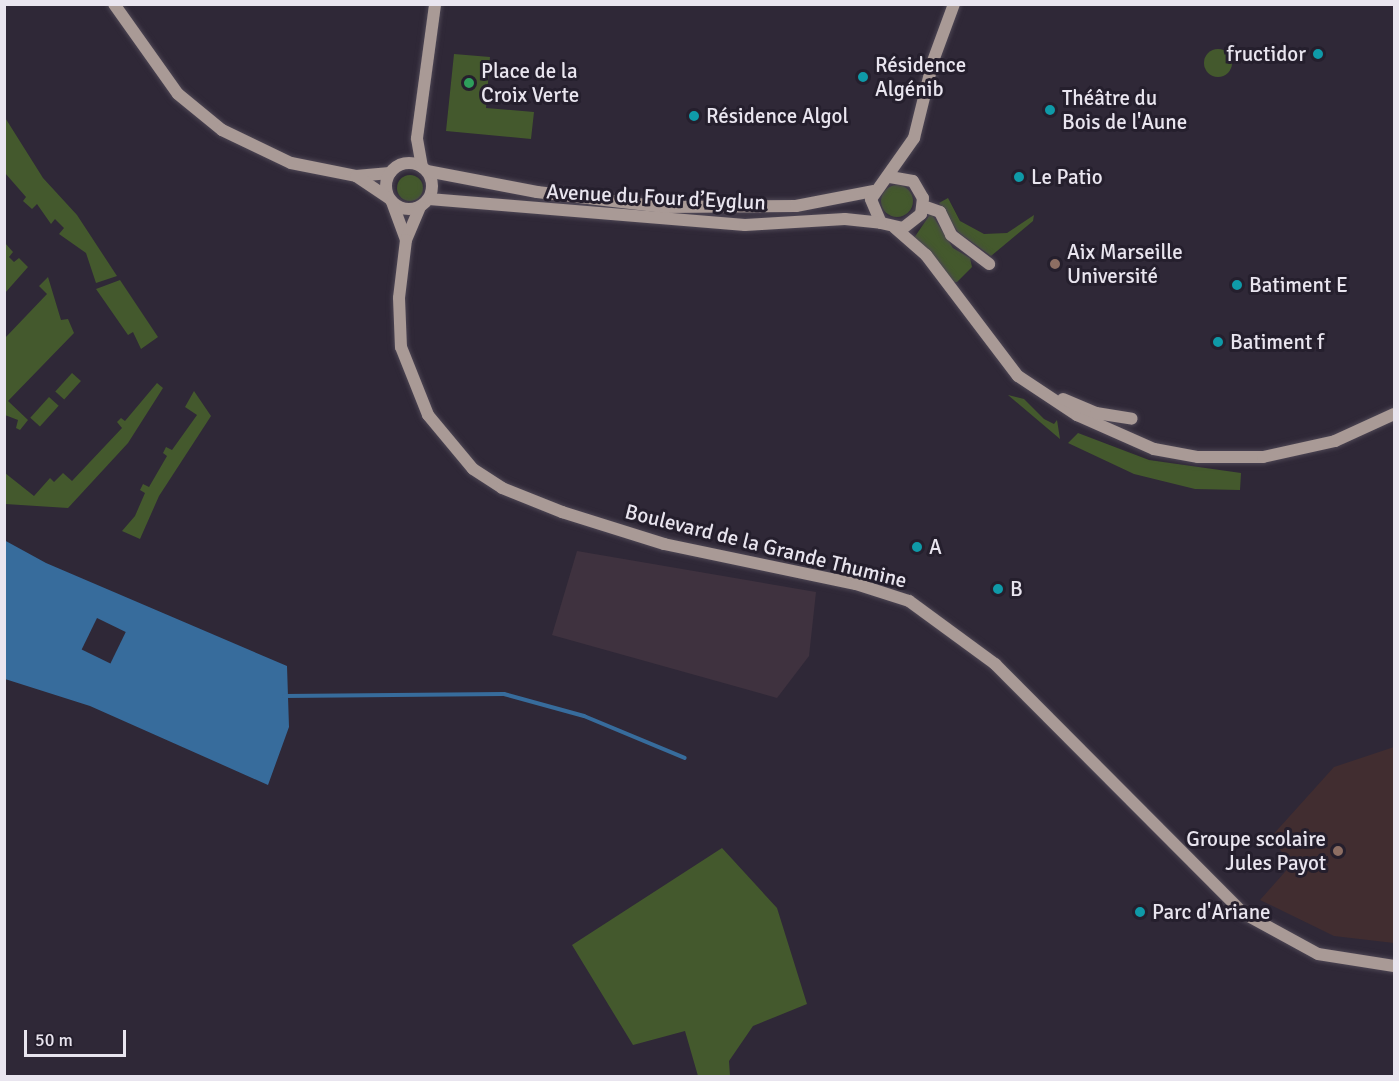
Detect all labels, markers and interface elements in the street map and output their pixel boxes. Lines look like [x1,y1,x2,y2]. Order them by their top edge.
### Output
place label: fructidor [1227,41,1306,67]
marker: fructidor [1311,47,1325,61]
place label: Résidence Algénib [875,52,966,102]
place label: Place de la Croix Verte [481,58,579,108]
marker: Résidence Algénib [856,70,870,84]
marker: Place de la Croix Verte [462,76,476,90]
place label: Théâtre du Bois de l'Aune [1062,85,1187,135]
place label: Résidence Algol [706,103,849,129]
marker: Théâtre du Bois de l'Aune [1043,103,1057,117]
marker: Résidence Algol [687,109,701,123]
place label: Le Patio [1031,164,1103,190]
marker: Le Patio [1012,170,1026,184]
street label: Avenue du Four d’Eyglun [546,179,766,215]
place label: Aix Marseille Université [1067,239,1183,289]
marker: Aix Marseille Université [1048,257,1062,271]
place label: Batiment E [1249,272,1348,298]
marker: Batiment E [1230,278,1244,292]
place label: Batiment f [1230,329,1324,355]
marker: Batiment f [1211,335,1225,349]
street label: Boulevard de la Grande Thumine [622,499,910,593]
place label: A [929,534,942,560]
marker: A [910,540,924,554]
place label: B [1010,576,1023,602]
marker: B [991,582,1005,596]
place label: Groupe scolaire Jules Payot [1186,826,1326,876]
marker: Groupe scolaire Jules Payot [1331,844,1345,858]
place label: Parc d'Ariane [1152,899,1271,925]
marker: Parc d'Ariane [1133,905,1147,919]
scale bar [27,1018,129,1056]
text: 50 m [35,1029,73,1051]

